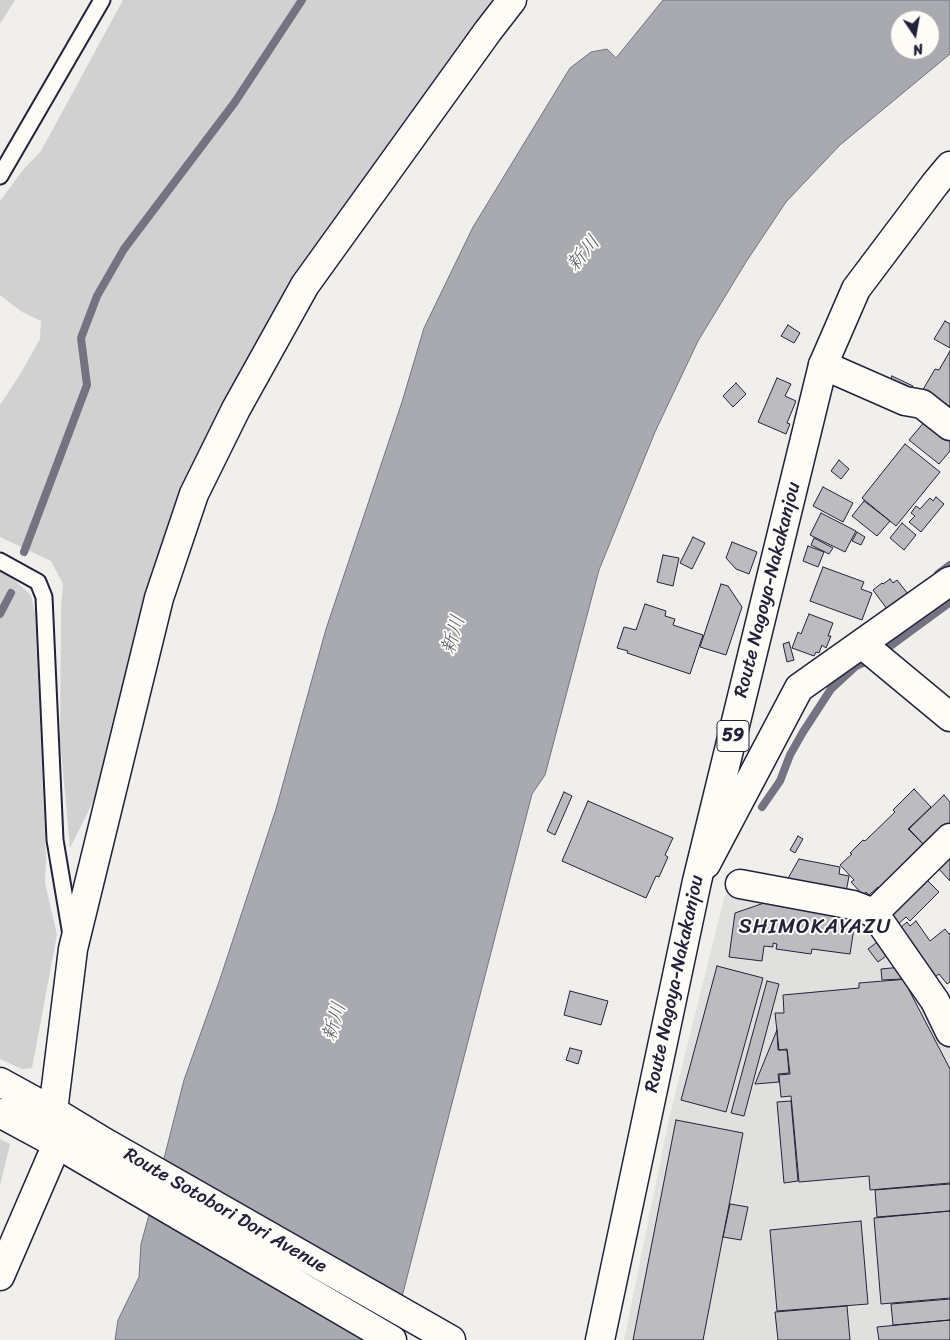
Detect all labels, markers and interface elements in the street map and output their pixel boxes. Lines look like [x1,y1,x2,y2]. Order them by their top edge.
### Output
north arrow [890,10,940,60]
text: N [911,36,925,62]
water label: 新川 [562,231,606,277]
street label: Route Nagoya-Nakakanjou [730,480,806,700]
water label: 新川 [437,612,471,658]
road number: 59 [717,720,749,751]
street label: Route Nagoya-Nakakanjou [641,873,709,1095]
district label: SHIMOKAYAZU [738,915,892,941]
water label: 新川 [318,999,352,1045]
street label: Route Sotobori Dori Avenue [120,1144,330,1278]

